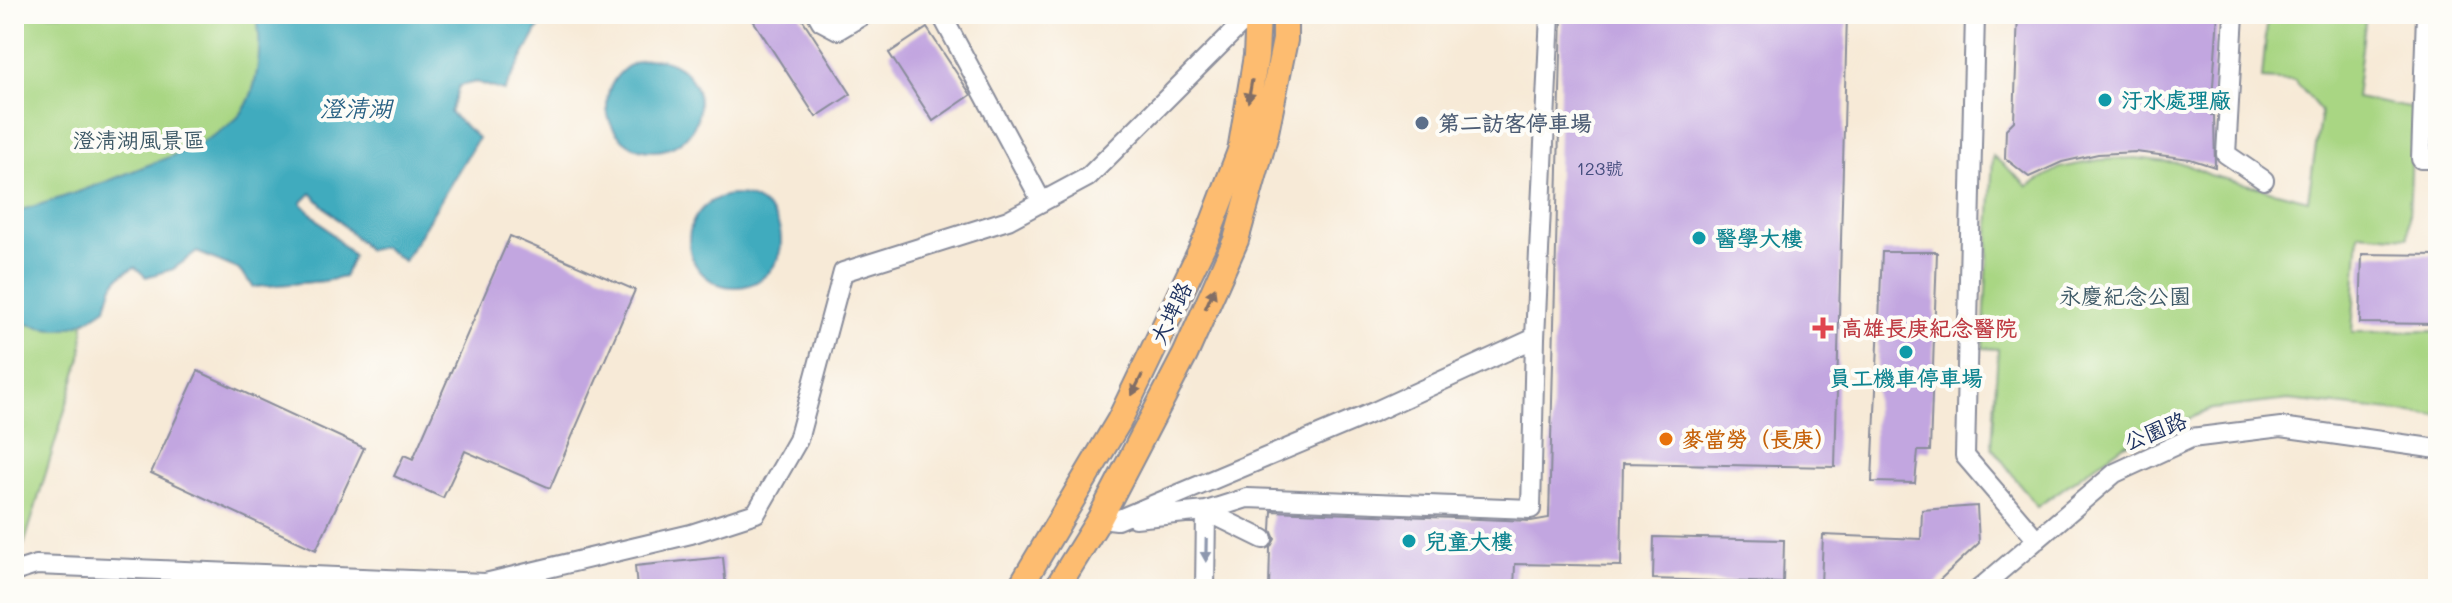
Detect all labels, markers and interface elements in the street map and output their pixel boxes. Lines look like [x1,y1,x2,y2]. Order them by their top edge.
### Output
one-way arrow [1244,79,1256,104]
place label: 汙水處理廠 [2121,85,2231,114]
marker: 汙水處理廠 [2096,91,2114,109]
water label: 澄清湖 [320,92,395,123]
place label: 第二訪客停車場 [1438,108,1592,137]
marker: 第二訪客停車場 [1413,114,1431,132]
park label: 澄清湖風景區 [73,125,205,154]
house number: 123號 [1577,156,1623,180]
place label: 醫學大樓 [1715,223,1803,252]
marker: 醫學大樓 [1690,229,1708,247]
street label: 大埤路 [1143,277,1198,349]
park label: 永慶紀念公園 [2059,281,2191,310]
one-way arrow [1204,286,1217,310]
place label: 高雄長庚紀念醫院 [1841,313,2017,342]
marker: 高雄長庚紀念醫院 [1812,317,1834,339]
marker: 員工機車停車場 [1897,343,1915,361]
place label: 員工機車停車場 [1829,363,1983,392]
one-way arrow [1130,373,1144,396]
street label: 公園路 [2119,405,2191,456]
place label: 麥當勞（長庚） [1682,424,1836,453]
marker: 麥當勞（長庚） [1657,430,1675,448]
place label: 兒童大樓 [1425,526,1513,555]
marker: 兒童大樓 [1400,532,1418,550]
one-way arrow [1199,538,1212,563]

